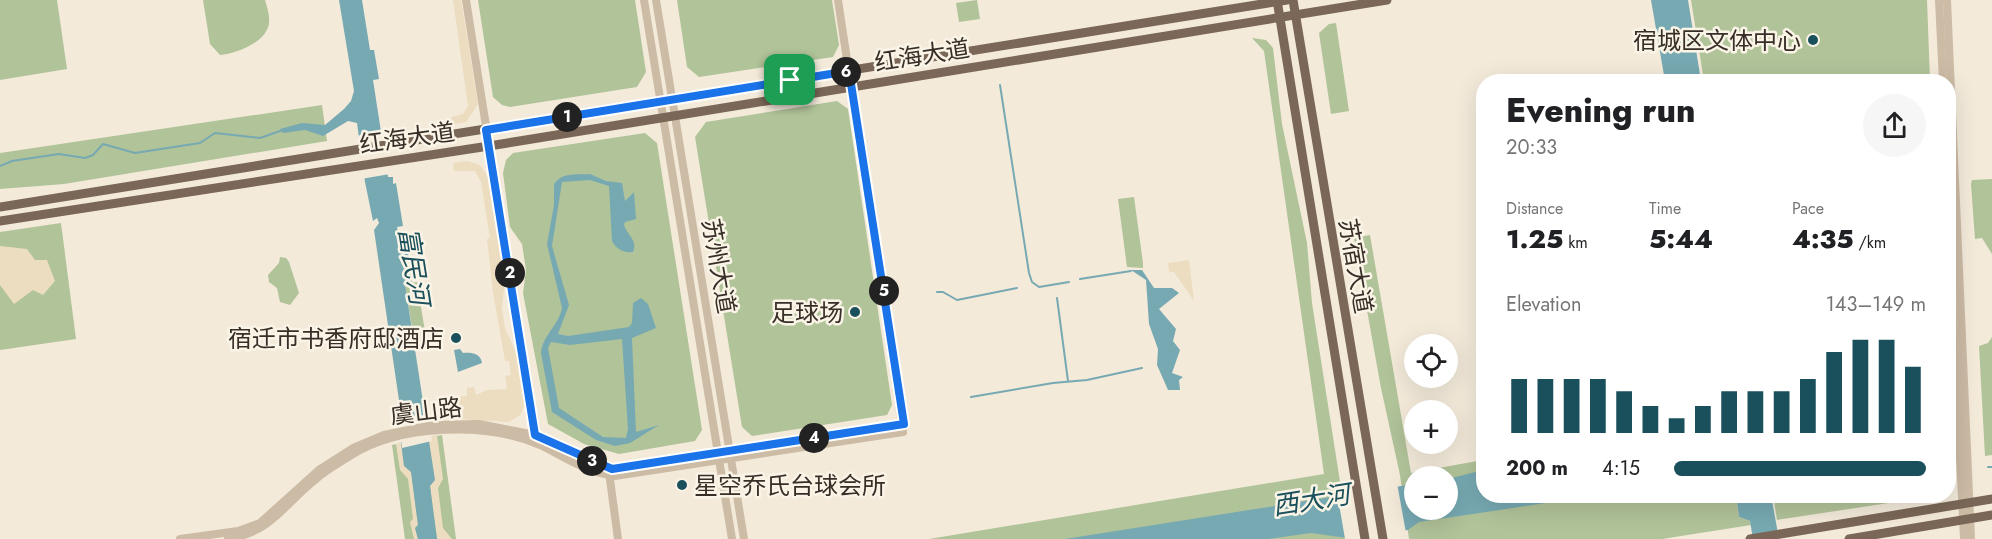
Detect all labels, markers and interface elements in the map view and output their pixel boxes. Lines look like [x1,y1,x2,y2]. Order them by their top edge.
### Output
place label: 宿城区文体中心 [1633,23,1801,58]
street label: 红海大道 [872,30,972,80]
marker: 宿城区文体中心 [1806,33,1820,47]
pin [764,54,815,105]
pin: 6 [831,57,861,87]
text: 6 [841,60,851,83]
icon: arrive [773,63,806,96]
text: Evening run [1506,87,1696,134]
button: share [1863,94,1926,157]
pin: 1 [552,102,582,132]
text: 1 [563,105,571,128]
street label: 红海大道 [357,114,457,162]
text: 20:33 [1506,133,1557,162]
text: Distance [1506,197,1563,220]
text: Time [1649,197,1681,220]
text: Pace [1792,197,1824,220]
street label: 苏州大道 [693,216,745,316]
street label: 苏宿大道 [1330,216,1382,316]
text: 1.25 [1506,220,1563,258]
text: 5:44 [1649,220,1713,258]
text: 4:35 [1792,220,1854,258]
water label: 富民河 [389,225,440,312]
text: km [1563,231,1588,254]
text: /km [1854,231,1886,254]
pin: 2 [495,258,525,288]
text: 2 [505,261,515,284]
pin: 5 [869,276,899,306]
text: 5 [879,279,889,302]
text: Elevation [1506,290,1581,319]
text: 143–149 m [1826,290,1926,319]
place label: 足球场 [771,295,843,330]
marker: 足球场 [848,305,862,319]
place label: 宿迁市书香府邸酒店 [228,321,444,356]
marker: 宿迁市书香府邸酒店 [449,331,463,345]
map controls [1404,334,1458,520]
button: locate [1404,334,1458,388]
street label: 虞山路 [388,389,464,433]
button: + [1404,400,1458,454]
pin: 4 [799,423,829,453]
text: 4 [808,426,820,449]
pin: 3 [577,446,607,476]
text: 3 [587,449,597,472]
text: 200 m [1506,454,1568,483]
text: 4:15 [1602,454,1640,483]
button: − [1404,466,1458,520]
place label: 星空乔氏台球会所 [694,468,886,503]
water label: 西大河 [1270,474,1357,525]
marker: 星空乔氏台球会所 [675,478,689,492]

